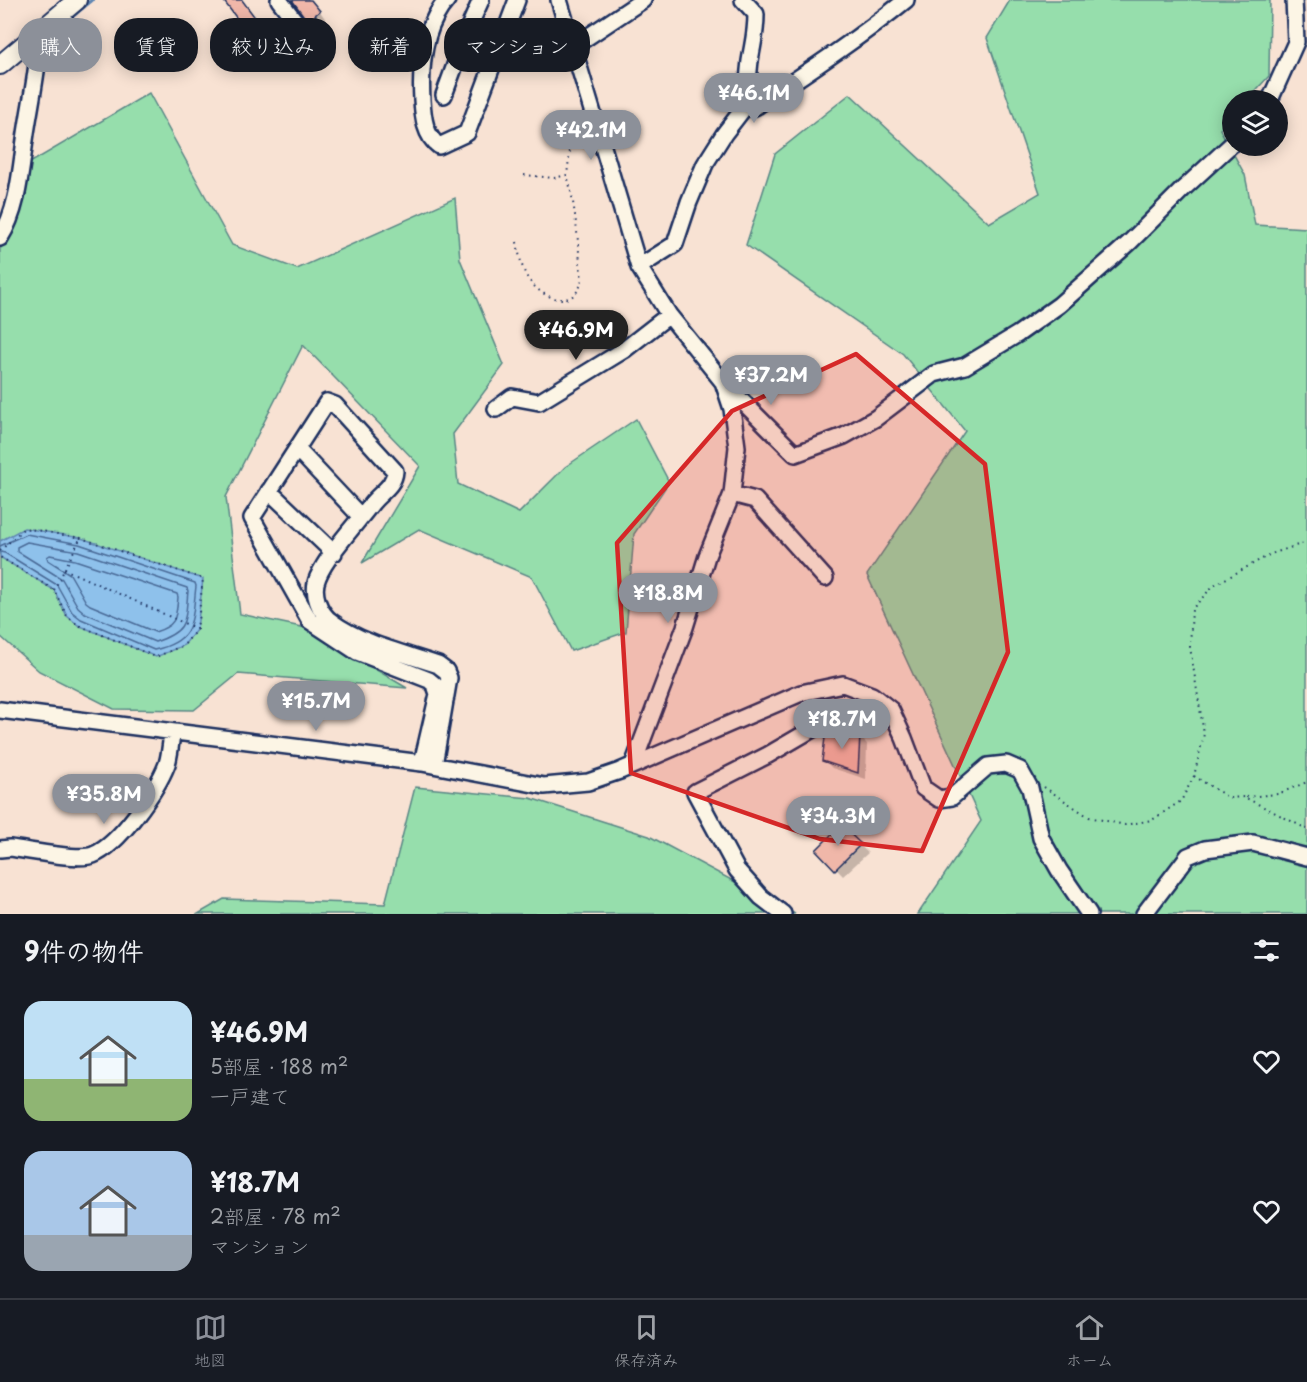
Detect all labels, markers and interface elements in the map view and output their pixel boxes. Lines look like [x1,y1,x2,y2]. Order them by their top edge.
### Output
chip: 購入 [18,18,102,72]
chip: 賃貸 [114,18,198,72]
chip: 絞り込み [210,18,336,72]
chip: 新着 [348,18,432,72]
chip: マンション [444,18,590,72]
pin: ¥46.1M [705,73,803,124]
text: ¥46.1M [718,77,790,107]
map controls [1222,90,1288,156]
button: layers [1222,90,1288,156]
pin: ¥42.1M [542,110,640,161]
text: ¥42.1M [555,114,627,144]
pin: ¥46.9M [527,310,625,361]
text: ¥46.9M [538,314,614,344]
pin: ¥37.2M [722,355,820,406]
text: ¥37.2M [734,359,808,389]
pin: ¥18.8M [619,573,717,624]
text: ¥18.8M [633,577,703,607]
pin: ¥15.7M [267,681,365,732]
text: ¥15.7M [281,685,351,715]
pin: ¥18.7M [793,699,891,750]
text: ¥18.7M [807,703,877,733]
pin: ¥35.8M [55,774,153,825]
text: ¥35.8M [66,778,142,808]
pin: ¥34.3M [789,796,887,847]
text: ¥34.3M [800,800,876,830]
text: 9件の物件 [24,931,144,970]
icon: filters [1250,934,1283,967]
text: ¥46.9M [210,1012,308,1051]
icon: home [72,1025,144,1097]
icon: heart [1250,1045,1283,1078]
text: 5部屋 · 188 m² [210,1051,348,1081]
text: 一戸建て [210,1081,290,1111]
text: ¥18.7M [210,1162,300,1201]
icon: home [72,1175,144,1247]
icon: heart [1250,1195,1283,1228]
text: 2部屋 · 78 m² [210,1201,341,1231]
text: マンション [210,1231,309,1261]
tab: 地図 [194,1311,227,1371]
tab: 保存済み [614,1311,678,1371]
tab: ホーム [1066,1311,1113,1371]

